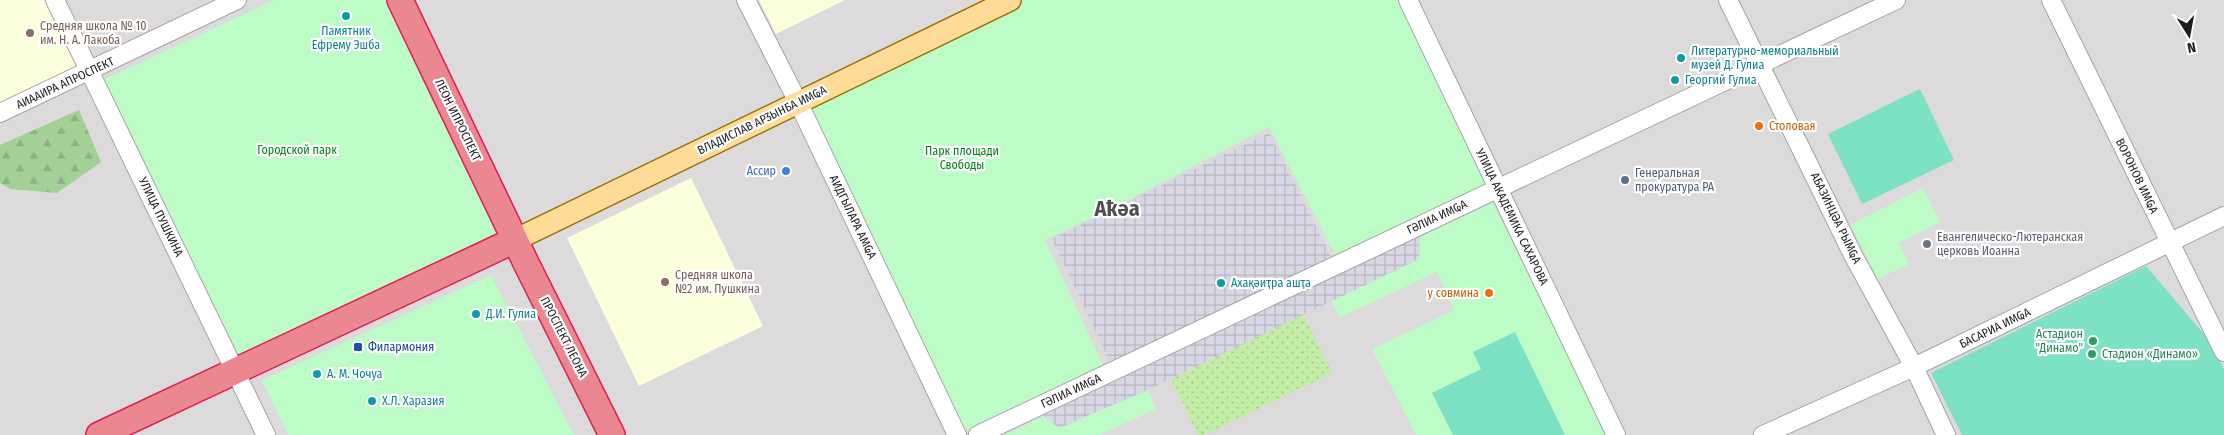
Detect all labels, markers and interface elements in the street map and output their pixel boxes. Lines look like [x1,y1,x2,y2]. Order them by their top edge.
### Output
marker: Памятник Ефрему Эшба [340,10,352,22]
north arrow [2164,10,2214,60]
place label: Средняя школа № 10 им. Н. А. Лакоба [40,19,146,47]
place label: Памятник Ефрему Эшба [312,24,380,52]
marker: Средняя школа № 10 им. Н. А. Лакоба [24,27,36,39]
text: N [2186,38,2197,56]
place label: Литературно-мемориальный музей Д. Гулиа [1691,44,1839,72]
marker: Литературно-мемориальный музей Д. Гулиа [1675,52,1687,64]
street label: АИААИРА АПРОСПЕКТ [14,54,117,112]
place label: Георгий Гулиа [1685,73,1757,87]
marker: Георгий Гулиа [1669,74,1681,86]
street label: ЛЕОН ИПРОСПЕКТ [432,77,484,164]
street label: ВЛАДИСЛАВ АРӠЫНБА ИМҨА [695,82,829,157]
place label: Столовая [1769,119,1815,133]
marker: Столовая [1753,120,1765,132]
street label: ВОРОНОВ ИМҨА [2113,136,2162,216]
park label: Городской парк [257,143,337,157]
park label: Парк площади Свободы [925,144,999,172]
street label: УЛИЦА АКАДЕМИКА САХАРОВА [1472,146,1552,288]
place label: Ассир [747,164,776,178]
marker: Ассир [780,165,792,177]
place label: Генеральная прокуратура РА [1635,166,1715,194]
street label: АБАЗИНЦӘА РЫМҨА [1808,170,1864,267]
street label: АИДГЫЛАРА АМҨА [827,173,880,262]
street label: УЛИЦА ПУШКИНА [135,174,187,260]
marker: Генеральная прокуратура РА [1619,174,1631,186]
district label: Аҟəа [1093,195,1140,222]
street label: ГӘЛИА ИМҨА [1405,197,1470,237]
place label: Евангелическо-Лютеранская церковь Иоанна [1937,230,2083,258]
marker: Евангелическо-Лютеранская церковь Иоанна [1921,238,1933,250]
place label: Средняя школа №2 им. Пушкина [675,268,760,296]
marker: Средняя школа №2 им. Пушкина [659,276,671,288]
place label: Ахақәиҭра ашҭа [1231,276,1311,290]
marker: Ахақәиҭра ашҭа [1215,277,1227,289]
place label: у совмина [1428,286,1479,300]
marker: у совмина [1483,287,1495,299]
street label: ПРОСПЕКТ ЛЕОНА [538,294,591,380]
street label: БАСАРИА ИМҨА [1957,304,2033,351]
place label: Д.И. Гулиа [485,307,536,321]
marker: Д.И. Гулиа [470,308,482,320]
place label: Астадион "Динамо" [2035,327,2083,355]
marker: Астадион "Динамо" [2087,335,2099,347]
place label: Филармония [368,340,434,354]
marker: Филармония [352,341,364,353]
place label: Cтадион «Динамо» [2102,347,2198,361]
marker: Cтадион «Динамо» [2086,348,2098,360]
place label: А. М. Чочуа [327,367,383,381]
marker: А. М. Чочуа [311,368,323,380]
street label: ГӘЛИА ИМҨА [1039,371,1104,411]
place label: Х.Л. Харазия [382,394,444,408]
marker: Х.Л. Харазия [366,395,378,407]

